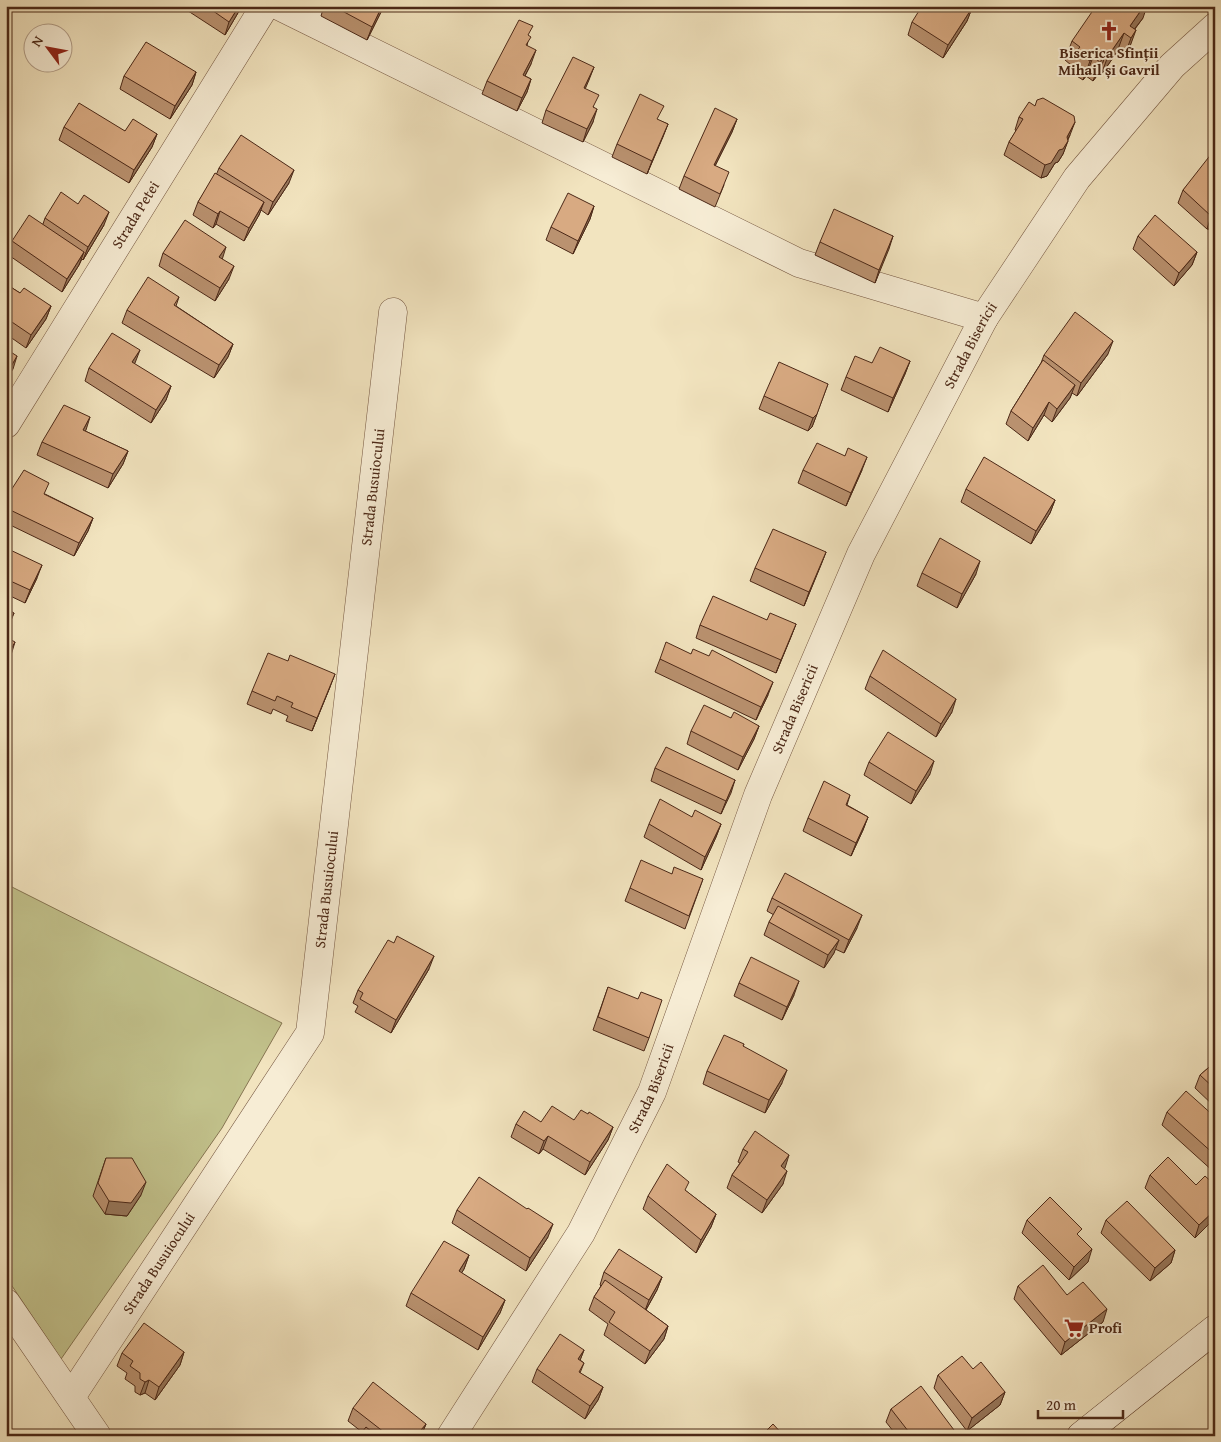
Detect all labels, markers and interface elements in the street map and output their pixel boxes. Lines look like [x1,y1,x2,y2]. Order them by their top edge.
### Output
church icon: Biserica Sfinții Mihail și Gavril [1098,20,1120,42]
north arrow [22,22,72,72]
text: N [26,31,48,50]
place label: Biserica Sfinții Mihail și Gavril [1058,42,1160,80]
street label: Strada Petei [106,177,164,252]
street label: Strada Bisericii [938,298,1002,392]
street label: Strada Busuiocului [355,427,390,547]
street label: Strada Bisericii [766,661,823,757]
street label: Strada Busuiocului [309,829,343,949]
street label: Strada Bisericii [622,1040,678,1136]
street label: Strada Busuiocului [117,1208,200,1318]
supermarket icon: Profi [1063,1317,1085,1339]
place label: Profi [1089,1317,1122,1338]
scale bar [1038,1387,1124,1419]
text: 20 m [1046,1394,1077,1415]

